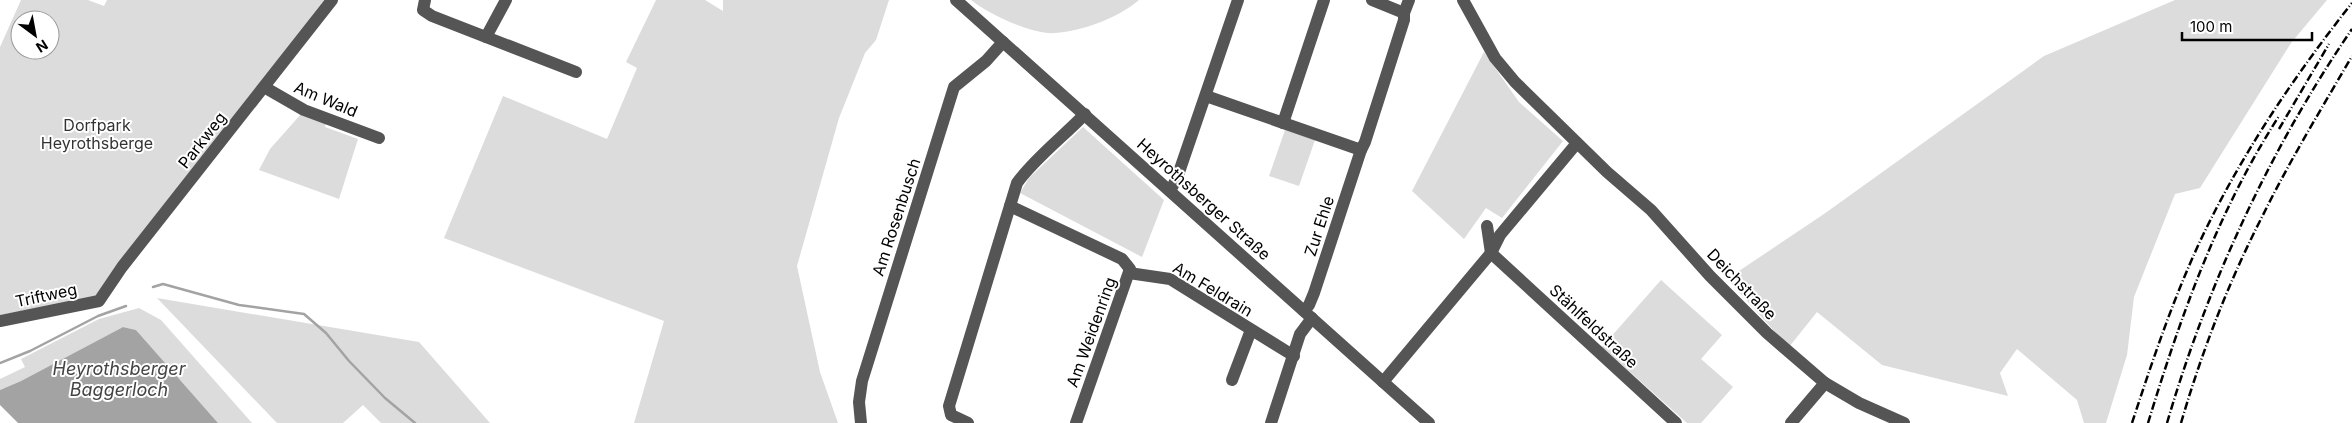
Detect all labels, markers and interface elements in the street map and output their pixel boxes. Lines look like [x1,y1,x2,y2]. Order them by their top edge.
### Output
north arrow [10,10,60,60]
scale bar [2182,10,2312,42]
text: 100 m [2190,17,2232,36]
text: N [33,36,51,56]
street label: Am Wald [291,77,361,121]
street label: Parkweg [174,108,230,172]
park label: Dorfpark Heyrothsberge [41,115,153,153]
street label: Heyrothsberger Straße [1133,134,1275,264]
street label: Am Rosenbusch [868,156,924,278]
street label: Zur Ehle [1300,193,1338,259]
street label: Deichstraße [1703,244,1781,324]
street label: Am Feldrain [1169,257,1257,321]
street label: Am Weidenring [1062,274,1120,390]
street label: Triftweg [13,279,79,311]
street label: Stählfeldstraße [1545,280,1643,372]
water label: Heyrothsberger Baggerloch [53,358,187,400]

